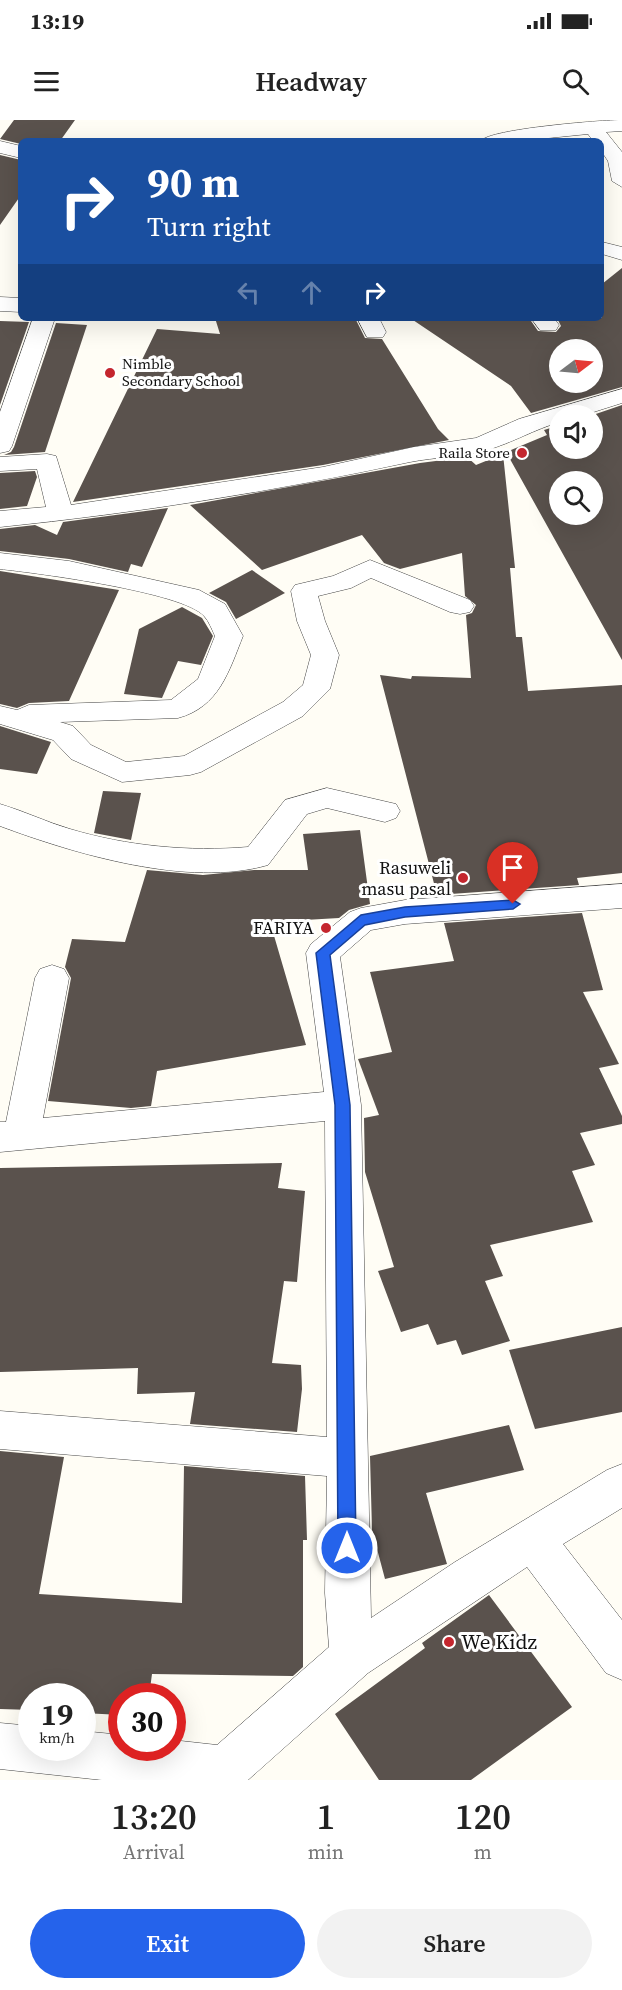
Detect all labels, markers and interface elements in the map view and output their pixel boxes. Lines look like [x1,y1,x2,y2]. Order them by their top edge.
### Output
text: 13:19 [30,6,84,36]
text: Headway [255,63,367,100]
icon: menu [30,65,63,98]
icon: search [559,65,592,98]
text: 90 m [147,153,240,211]
icon: right [48,162,126,240]
text: Turn right [147,208,271,245]
icon: left [232,276,265,309]
icon: ahead [295,276,328,309]
icon: right [358,276,391,309]
north arrow [549,339,603,393]
map controls [549,339,603,525]
place label: Nimble Secondary School [122,353,241,391]
marker: Nimble Secondary School [103,366,117,380]
button: sound [549,405,603,459]
place label: Raila Store [438,442,510,463]
marker: Raila Store [515,446,529,460]
button: search [549,471,603,525]
pin [487,842,538,904]
icon: arrive [496,851,529,884]
place label: Rasuweli masu pasal [361,855,451,901]
marker: Rasuweli masu pasal [456,871,470,885]
place label: FARIYA [253,915,314,940]
marker: FARIYA [319,921,333,935]
position arrow [315,1516,379,1580]
place label: We Kidz [461,1627,537,1656]
marker: We Kidz [442,1635,456,1649]
speed limit sign: 30 [108,1683,186,1761]
text: 19 [41,1694,73,1735]
text: km/h [39,1727,75,1748]
text: 13:20 [111,1792,197,1841]
text: 1 [316,1792,335,1841]
text: 120 [455,1792,511,1841]
text: Arrival [123,1838,185,1866]
text: min [308,1838,344,1866]
text: m [474,1838,492,1866]
button: Exit [30,1909,305,1978]
button: Share [317,1909,592,1978]

